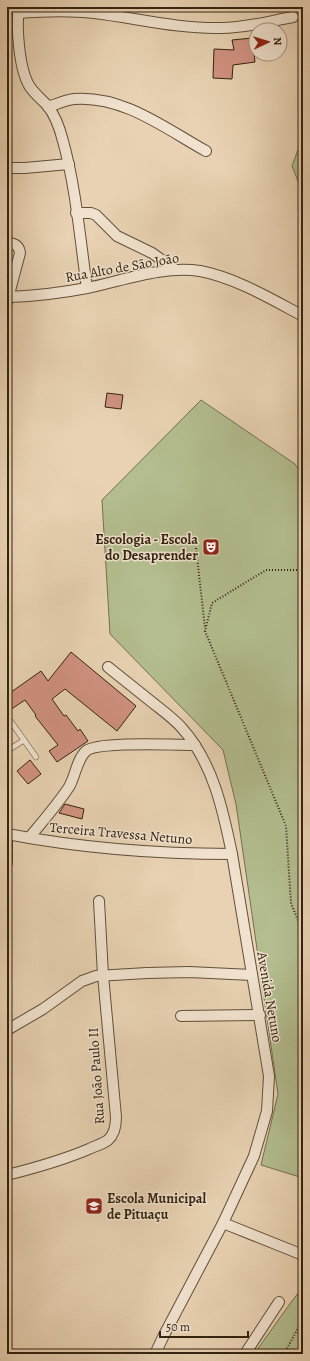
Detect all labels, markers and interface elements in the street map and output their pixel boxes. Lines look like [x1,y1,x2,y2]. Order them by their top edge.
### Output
north arrow [248,22,288,62]
text: N [270,37,285,46]
street label: Rua Alto de São João [64,248,180,287]
place label: Escologia - Escola do Desaprender [95,530,198,565]
theatre icon: Escologia - Escola do Desaprender [201,537,221,557]
street label: Terceira Travessa Netuno [49,818,193,849]
street label: Avenida Netuno [252,949,287,1044]
street label: Rua João Paulo II [84,1027,109,1125]
place label: Escola Municipal de Pituaçu [107,1189,207,1224]
school or university icon: Escola Municipal de Pituaçu [84,1196,104,1216]
scale bar [160,1313,248,1339]
text: 50 m [166,1319,190,1335]

